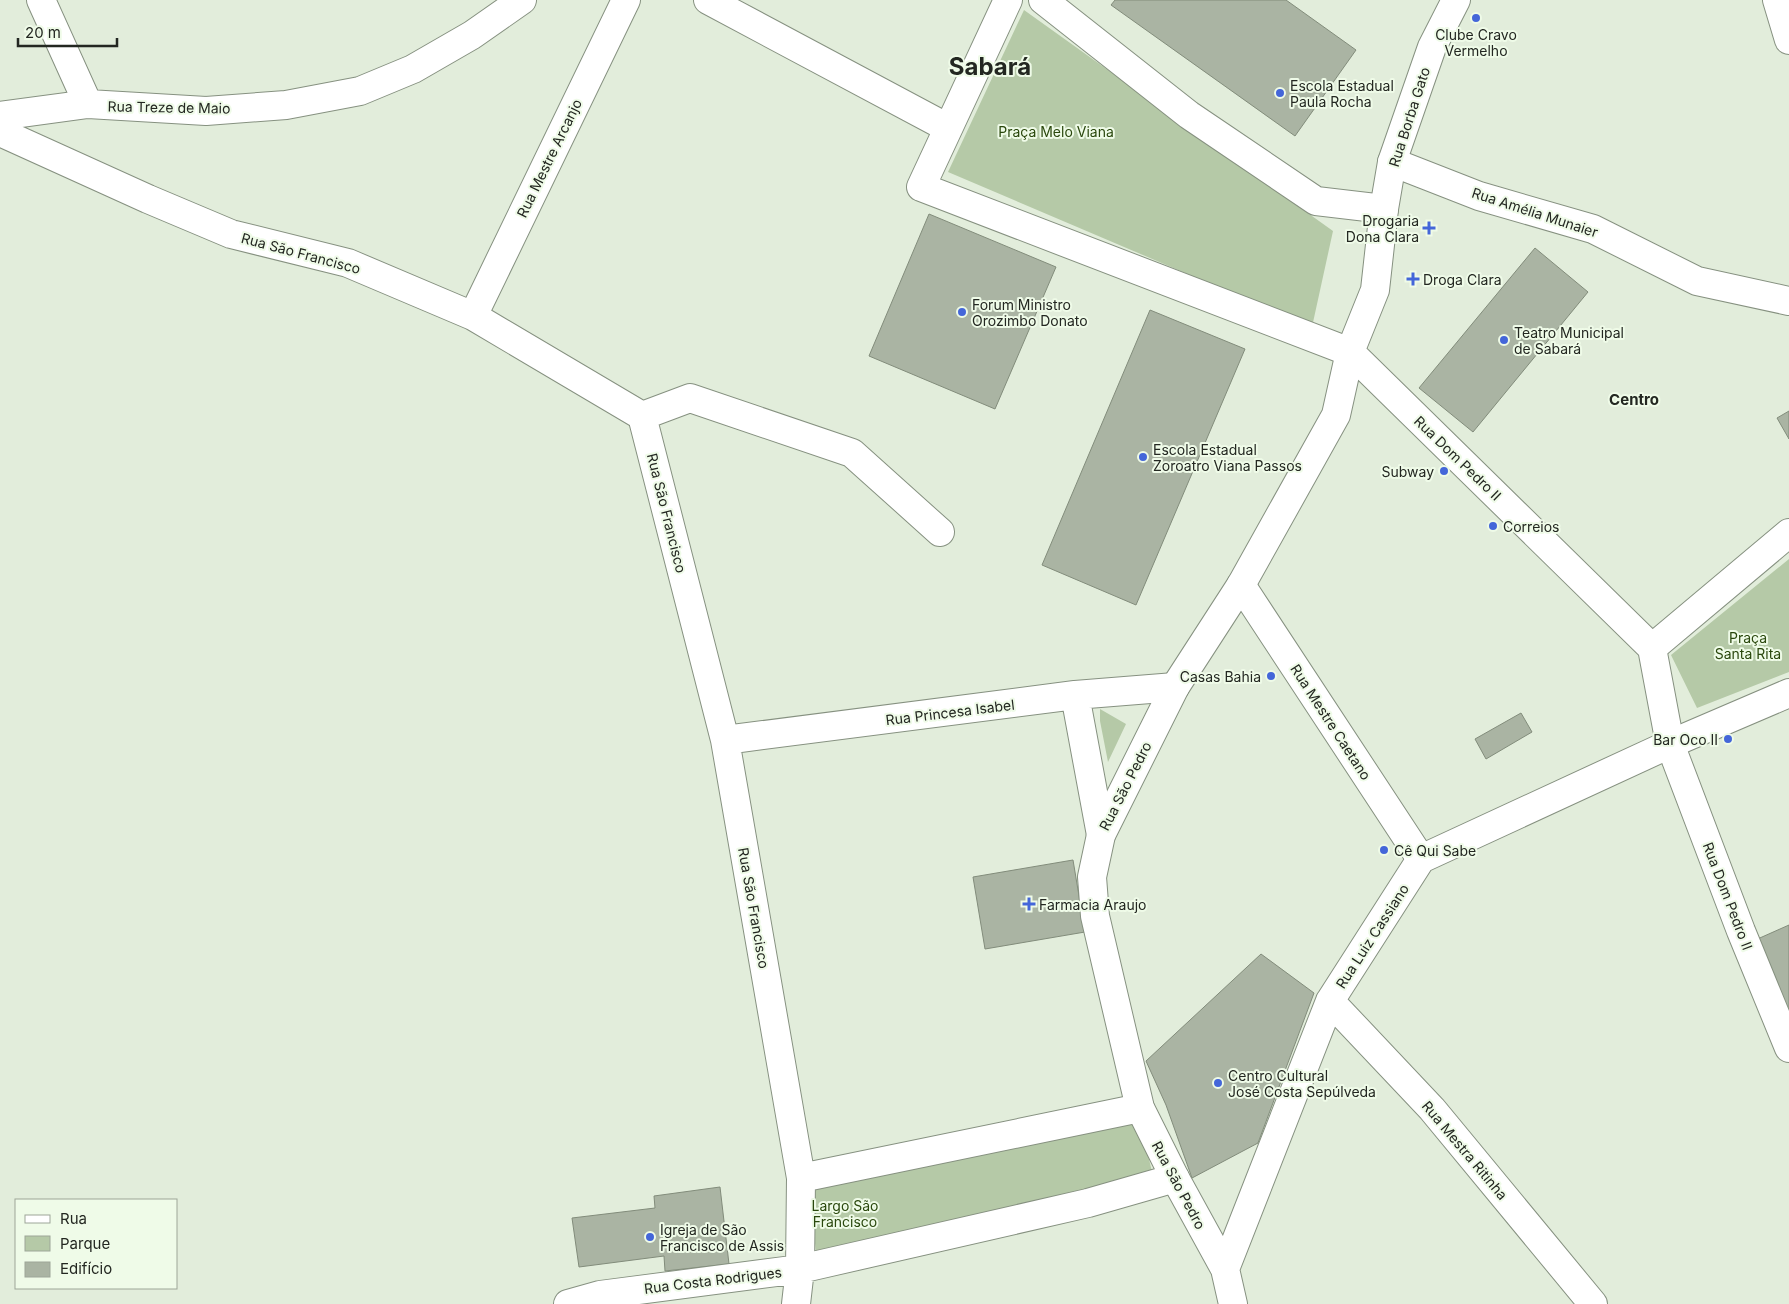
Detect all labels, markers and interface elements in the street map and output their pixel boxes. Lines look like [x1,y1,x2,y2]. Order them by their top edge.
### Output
marker: Clube Cravo Vermelho [1470,12,1482,24]
scale bar [18,15,116,47]
text: 20 m [25,23,61,42]
place label: Clube Cravo Vermelho [1435,26,1517,59]
district label: Sabará [949,52,1031,81]
street label: Rua Borba Gato [1385,65,1433,169]
place label: Escola Estadual Paula Rocha [1290,77,1394,110]
marker: Escola Estadual Paula Rocha [1274,87,1286,99]
street label: Rua Mestre Arcanjo [513,96,585,220]
street label: Rua Treze de Maio [107,97,231,117]
park label: Praça Melo Viana [998,123,1114,140]
street label: Rua Amélia Munaier [1470,184,1600,240]
place label: Drogaria Dona Clara [1346,212,1419,245]
marker: Drogaria Dona Clara [1423,222,1435,234]
street label: Rua São Francisco [240,229,362,277]
place label: Droga Clara [1423,271,1502,288]
marker: Droga Clara [1407,273,1419,285]
place label: Forum Ministro Orozimbo Donato [972,296,1088,329]
marker: Forum Ministro Orozimbo Donato [956,306,968,318]
place label: Teatro Municipal de Sabará [1514,324,1624,357]
marker: Teatro Municipal de Sabará [1498,334,1510,346]
district label: Centro [1609,390,1659,409]
street label: Rua Dom Pedro II [1411,412,1505,504]
place label: Escola Estadual Zoroatro Viana Passos [1153,441,1302,474]
street label: Rua São Francisco [644,451,690,575]
marker: Escola Estadual Zoroatro Viana Passos [1137,451,1149,463]
place label: Subway [1381,463,1434,480]
marker: Subway [1438,465,1450,477]
place label: Correios [1503,518,1560,535]
marker: Correios [1487,520,1499,532]
park label: Praça Santa Rita [1715,629,1781,662]
street label: Rua Mestre Caetano [1287,661,1375,783]
place label: Casas Bahia [1180,668,1261,685]
marker: Casas Bahia [1265,670,1277,682]
street label: Rua Princesa Isabel [885,696,1015,728]
place label: Bar Oco II [1653,731,1718,748]
marker: Bar Oco II [1722,733,1734,745]
street label: Rua São Pedro [1095,739,1155,833]
street label: Rua Dom Pedro II [1700,840,1756,952]
place label: Cê Qui Sabe [1394,842,1476,859]
marker: Cê Qui Sabe [1378,844,1390,856]
street label: Rua São Francisco [735,846,773,970]
street label: Rua Luiz Cassiano [1332,881,1412,991]
place label: Farmacia Araujo [1039,896,1146,913]
marker: Farmacia Araujo [1023,898,1035,910]
place label: Centro Cultural José Costa Sepúlveda [1228,1067,1376,1100]
marker: Centro Cultural José Costa Sepúlveda [1212,1077,1224,1089]
street label: Rua Mestra Ritinha [1419,1097,1511,1203]
street label: Rua São Pedro [1149,1138,1209,1232]
park label: Largo São Francisco [812,1197,878,1230]
legend [15,1199,178,1289]
text: Rua [60,1209,87,1228]
place label: Igreja de São Francisco de Assis [660,1221,784,1254]
marker: Igreja de São Francisco de Assis [644,1231,656,1243]
text: Parque [60,1234,110,1253]
text: Edifício [60,1259,112,1278]
street label: Rua Costa Rodrigues [643,1263,783,1297]

